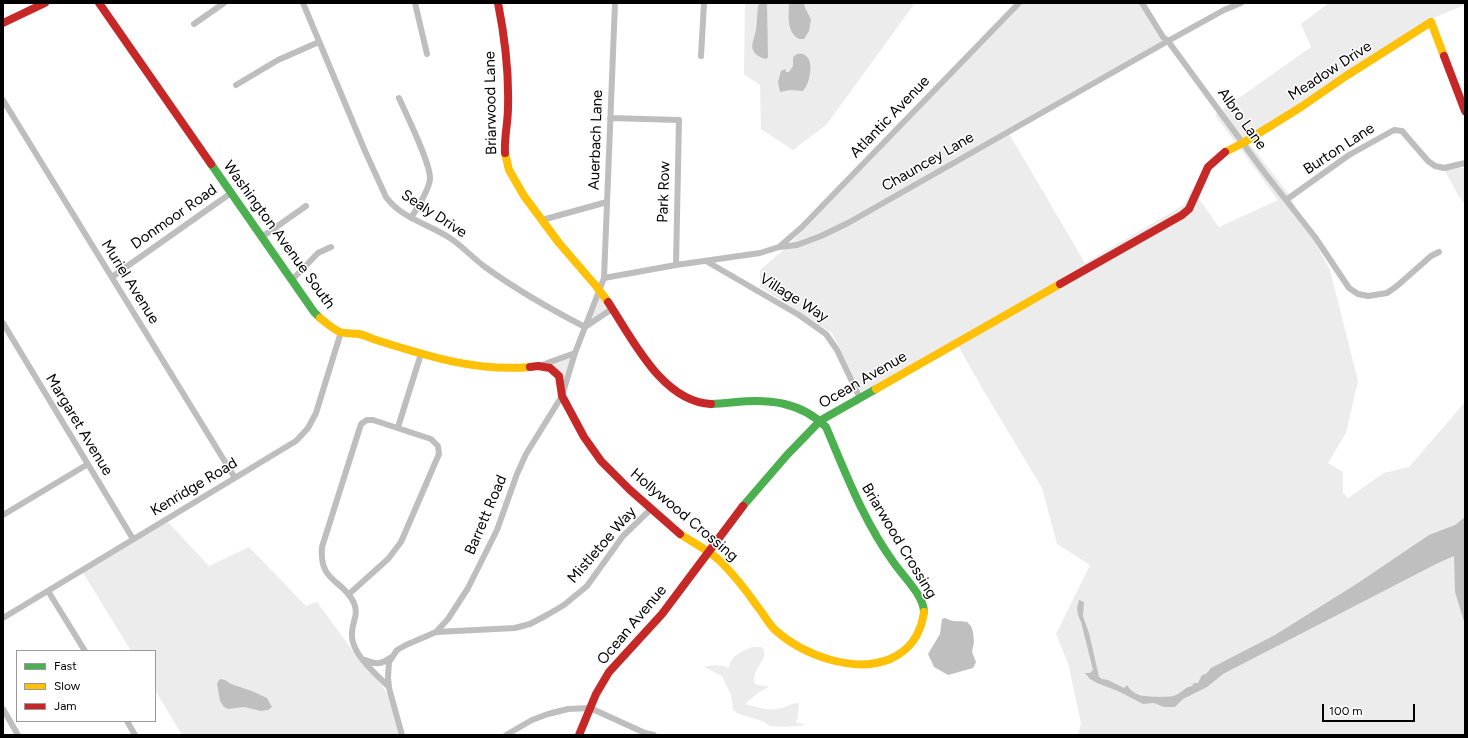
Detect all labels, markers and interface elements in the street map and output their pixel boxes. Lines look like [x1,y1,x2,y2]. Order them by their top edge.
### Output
street label: Meadow Drive [1285,37,1375,105]
street label: Briarwood Lane [481,51,501,155]
street label: Atlantic Avenue [846,72,934,162]
street label: Albro Lane [1214,85,1270,153]
street label: Auerbach Lane [585,90,607,190]
street label: Burton Lane [1300,119,1378,179]
street label: Chauncey Lane [879,128,977,196]
street label: Washington Avenue South [219,157,339,313]
street label: Park Row [654,161,674,223]
street label: Donmoor Road [128,181,220,253]
street label: Sealy Drive [398,186,470,242]
street label: Muriel Avenue [97,237,163,327]
street label: Village Way [756,270,832,326]
street label: Ocean Avenue [816,348,910,412]
street label: Margaret Avenue [42,371,116,479]
street label: Kenridge Road [147,454,241,520]
street label: Hollywood Crossing [626,465,742,565]
street label: Barrett Road [461,472,511,558]
street label: Briarwood Crossing [858,480,940,602]
street label: Mistletoe Way [564,503,640,587]
street label: Ocean Avenue [593,582,671,668]
legend [16,650,156,722]
text: Fast [54,659,77,673]
text: Slow [54,679,80,693]
scale bar [1324,696,1417,722]
text: Jam [54,699,77,713]
text: 100 m [1329,704,1363,718]

